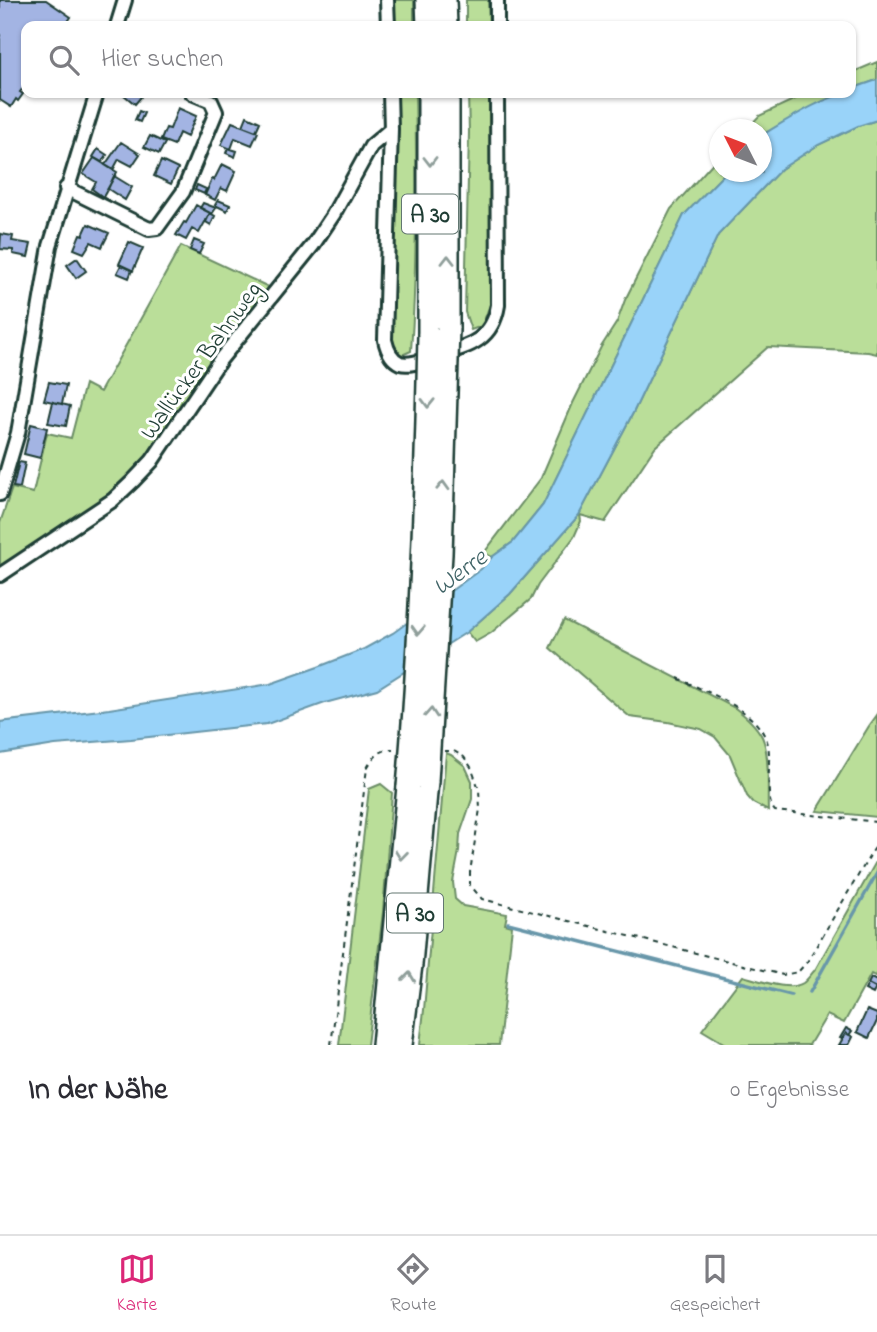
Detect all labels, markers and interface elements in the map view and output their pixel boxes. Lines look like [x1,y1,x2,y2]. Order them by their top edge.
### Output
search box [21,21,856,98]
icon: search [45,41,83,79]
text: Hier suchen [101,41,223,79]
north arrow [709,119,772,182]
one-way arrow [422,156,438,167]
road number: A 30 [402,195,458,234]
one-way arrow [440,254,456,265]
street label: Wallücker Bahnweg [133,275,272,448]
one-way arrow [420,398,435,409]
one-way arrow [436,480,451,491]
water label: Werre [425,540,497,606]
one-way arrow [411,625,426,636]
one-way arrow [423,707,438,718]
one-way arrow [394,850,409,861]
road number: A 30 [387,893,443,932]
one-way arrow [402,971,417,983]
text: In der Nähe [28,1069,168,1113]
text: 0 Ergebnisse [730,1074,849,1107]
tab: Karte [117,1250,157,1319]
tab: Route [390,1250,436,1319]
tab: Gespeichert [670,1250,760,1319]

